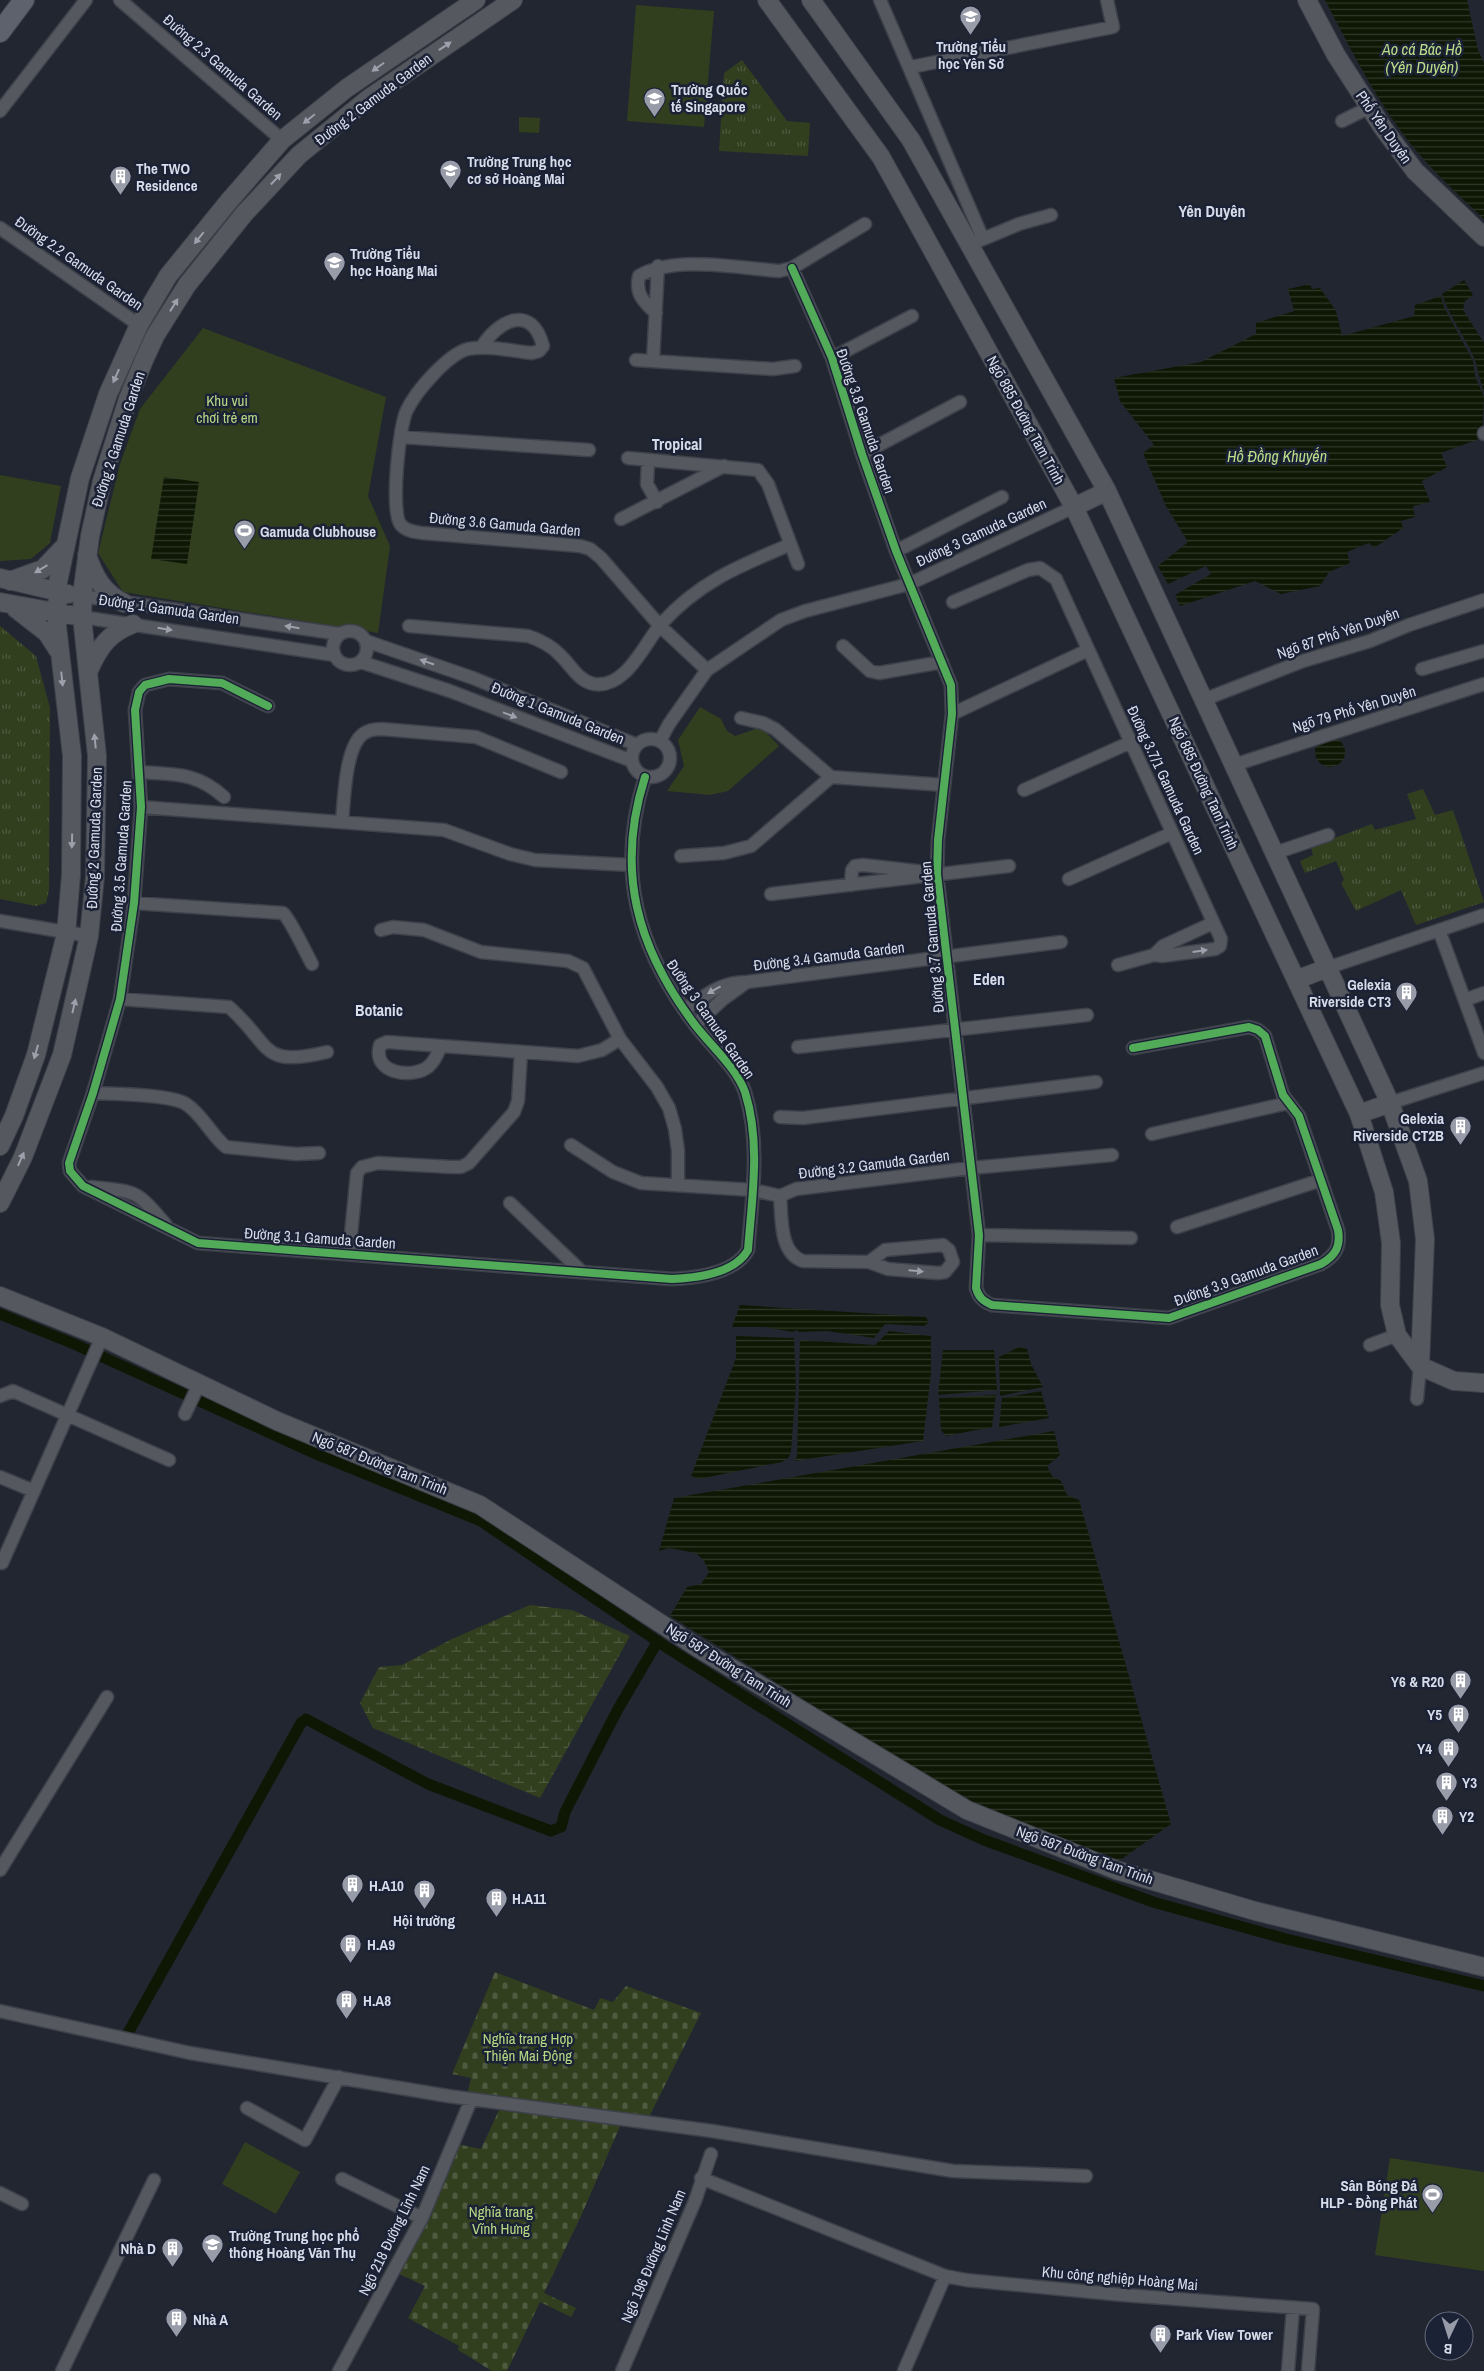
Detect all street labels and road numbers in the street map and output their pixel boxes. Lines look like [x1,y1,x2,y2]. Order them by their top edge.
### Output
street label: Đường 2.3 Gamuda Garden [159,9,287,125]
street label: Đường 2 Gamuda Garden [310,48,436,150]
street label: Phố Yên Duyên [1351,86,1417,168]
street label: Đường 2.2 Gamuda Garden [11,211,147,315]
street label: Đường 3.8 Gamuda Garden [831,346,901,496]
street label: Ngõ 885 Đường Tam Trinh [982,352,1070,488]
street label: Đường 2 Gamuda Garden [86,368,150,510]
street label: Đường 3 Gamuda Garden [912,493,1050,571]
street label: Đường 3.6 Gamuda Garden [428,507,582,541]
street label: Đường 1 Gamuda Garden [97,589,241,629]
street label: Ngõ 87 Phố Yên Duyên [1274,602,1402,664]
street label: Đường 1 Gamuda Garden [488,677,628,749]
street label: Ngõ 79 Phố Yên Duyên [1290,680,1418,738]
street label: Đường 3.7/1 Gamuda Garden [1122,702,1210,858]
street label: Ngõ 885 Đường Tam Trinh [1164,713,1244,853]
street label: Đường 2 Gamuda Garden [81,767,107,909]
street label: Đường 3.5 Gamuda Garden [105,780,137,932]
street label: Đường 3.7 Gamuda Garden [915,860,949,1014]
street label: Đường 3.4 Gamuda Garden [752,936,906,976]
street label: Đường 3 Gamuda Garden [662,955,760,1083]
street label: Đường 3.2 Gamuda Garden [797,1144,951,1184]
street label: Đường 3.1 Gamuda Garden [244,1222,396,1254]
street label: Đường 3.9 Gamuda Garden [1171,1239,1321,1311]
street label: Ngõ 587 Đường Tam Trinh [309,1426,451,1500]
street label: Ngõ 587 Đường Tam Trinh [662,1618,796,1712]
street label: Ngõ 587 Đường Tam Trinh [1014,1820,1156,1890]
street label: Ngõ 218 Đường Lĩnh Nam [353,2161,435,2299]
street label: Ngõ 196 Đường Lĩnh Nam [615,2186,691,2326]
street label: Khu công nghiệp Hoàng Mai [1041,2261,1199,2295]

